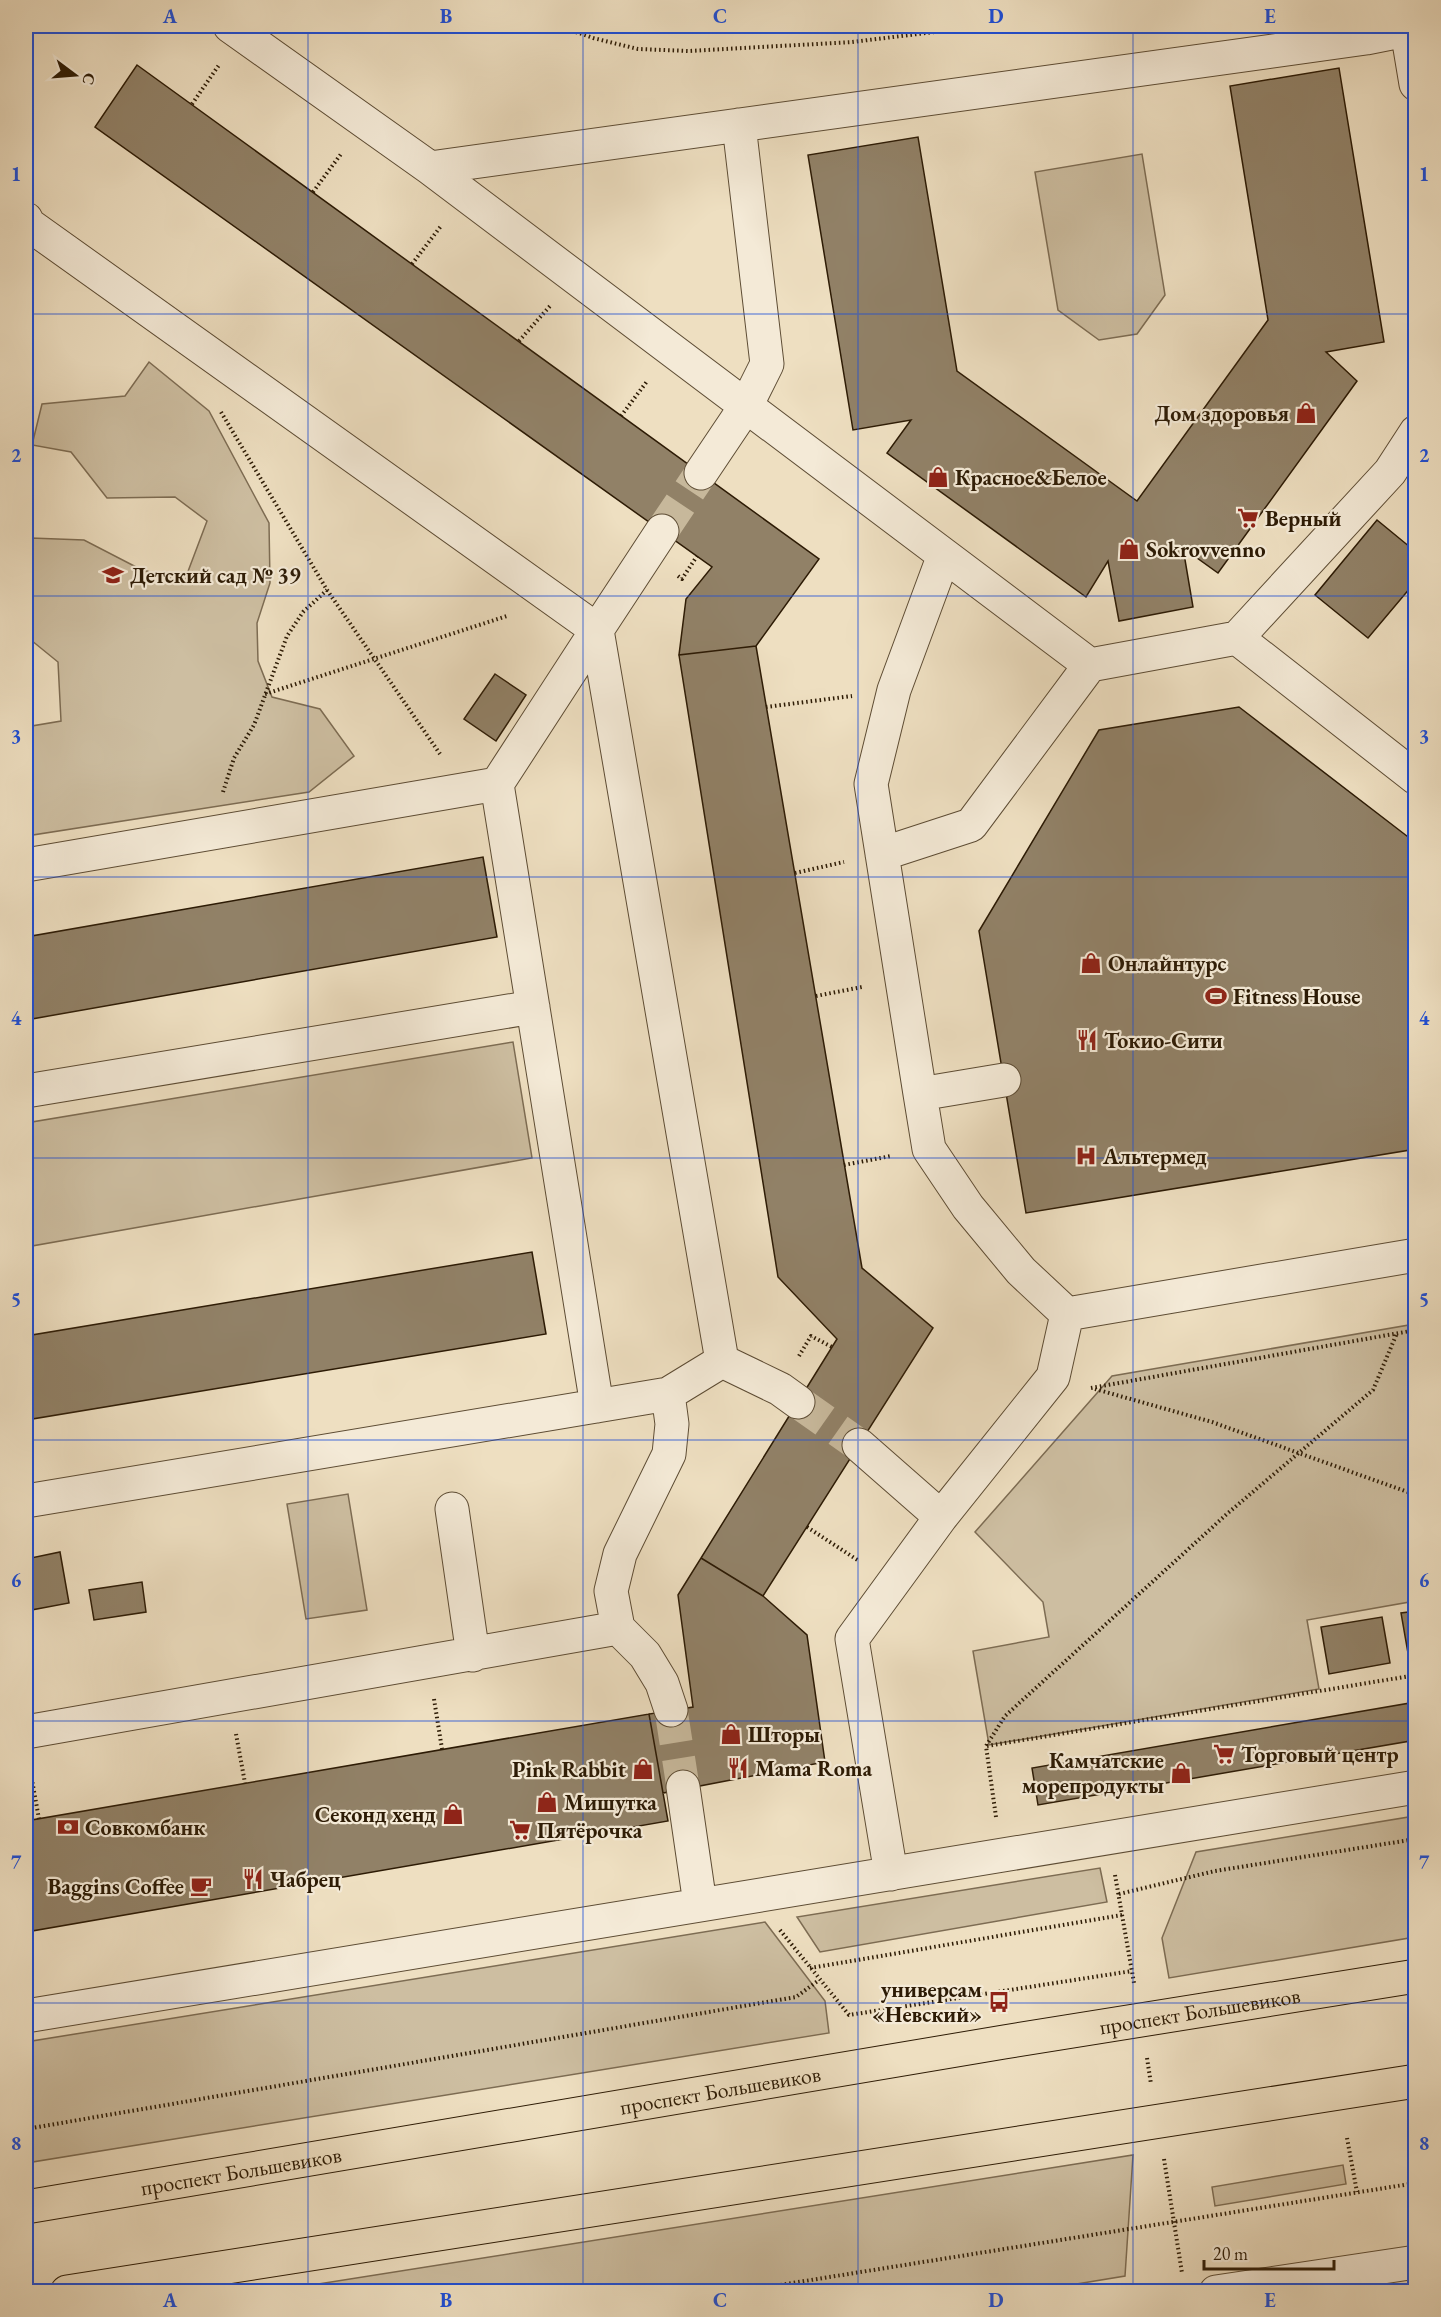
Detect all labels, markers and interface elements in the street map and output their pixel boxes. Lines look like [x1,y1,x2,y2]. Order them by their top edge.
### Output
text: A [162,3,178,29]
text: B [440,3,452,29]
text: C [713,3,727,29]
text: D [988,3,1004,29]
text: E [1264,3,1276,29]
north arrow [45,45,105,105]
text: С [77,71,101,87]
text: 1 [11,161,21,187]
text: 1 [1419,161,1429,187]
place label: Дом здоровья [1154,399,1289,428]
shop icon: Дом здоровья [1294,401,1318,425]
text: 2 [11,442,22,468]
text: 2 [1419,442,1430,468]
place label: Красное&Белое [955,463,1107,492]
shop icon: Красное&Белое [926,465,950,489]
place label: Верный [1265,504,1342,533]
supermarket icon: Верный [1236,506,1260,530]
place label: Sokrovvenno [1146,535,1266,564]
shop icon: Sokrovvenno [1117,537,1141,561]
place label: Детский сад № 39 [130,561,301,590]
school or university icon: Детский сад № 39 [101,563,125,587]
text: 3 [11,723,21,749]
text: 3 [1419,723,1429,749]
place label: Онлайнтурс [1108,949,1227,978]
shop icon: Онлайнтурс [1079,951,1103,975]
place label: Fitness House [1233,982,1360,1011]
sports icon: Fitness House [1204,984,1228,1008]
text: 4 [11,1005,22,1031]
text: 4 [1419,1005,1430,1031]
place label: Токио-Сити [1104,1026,1223,1055]
restaurant icon: Токио-Сити [1075,1028,1099,1052]
place label: Альтермед [1102,1142,1207,1171]
hospital icon: Альтермед [1074,1144,1098,1168]
text: 5 [11,1286,21,1312]
text: 5 [1419,1286,1429,1312]
text: 6 [11,1567,22,1593]
text: 6 [1419,1567,1430,1593]
place label: Шторы [748,1720,820,1749]
shop icon: Шторы [719,1722,743,1746]
place label: Торговый центр [1241,1740,1399,1769]
supermarket icon: Торговый центр [1212,1742,1236,1766]
place label: Камчатские морепродукты [1022,1746,1164,1800]
place label: Mama Roma [755,1754,873,1783]
place label: Pink Rabbit [512,1755,627,1784]
restaurant icon: Mama Roma [726,1756,750,1780]
shop icon: Pink Rabbit [631,1757,655,1781]
shop icon: Камчатские морепродукты [1169,1761,1193,1785]
place label: Мишутка [564,1788,657,1817]
shop icon: Мишутка [535,1790,559,1814]
place label: Секонд хенд [315,1800,436,1829]
shop icon: Секонд хенд [441,1802,465,1826]
place label: Совкомбанк [85,1813,206,1842]
bank icon: Совкомбанк [56,1815,80,1839]
place label: Пятёрочка [537,1816,643,1845]
supermarket icon: Пятёрочка [508,1818,532,1842]
text: 7 [11,1849,22,1875]
text: 7 [1419,1849,1430,1875]
place label: Чабрец [270,1865,341,1894]
restaurant icon: Чабрец [241,1867,265,1891]
place label: Baggins Coffee [47,1872,184,1901]
cafe icon: Baggins Coffee [189,1874,213,1898]
place label: универсам «Невский» [872,1975,982,2029]
street label: проспект Большевиков [1097,1980,1302,2041]
bus stop icon: универсам «Невский» [987,1990,1011,2014]
street label: проспект Большевиков [618,2059,823,2121]
text: 8 [11,2130,21,2156]
text: 8 [1419,2130,1429,2156]
street label: проспект Большевиков [138,2140,344,2202]
scale bar [1204,2233,1334,2271]
text: 20 m [1213,2242,1248,2265]
text: A [162,2287,178,2313]
text: B [440,2287,452,2313]
text: C [713,2287,727,2313]
text: D [988,2287,1004,2313]
text: E [1264,2287,1276,2313]

